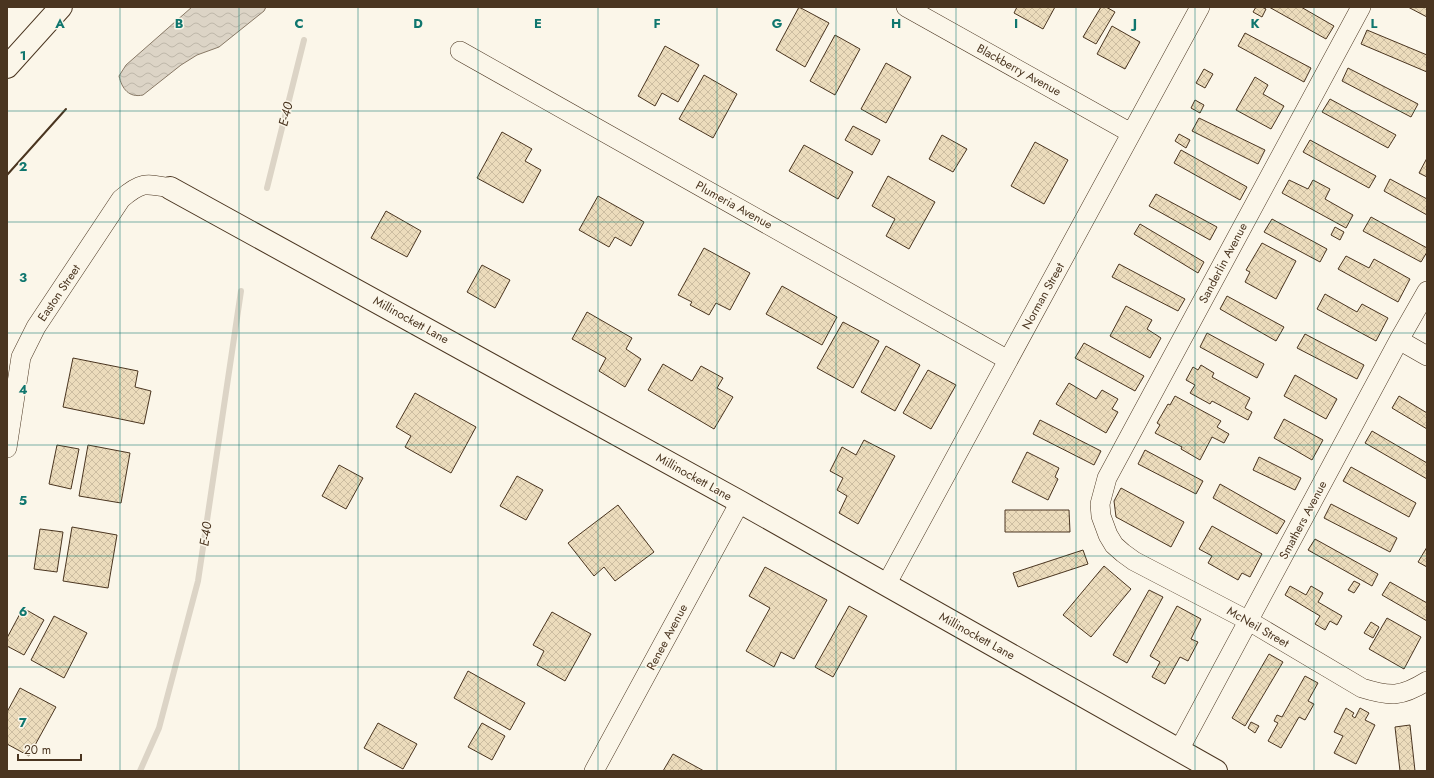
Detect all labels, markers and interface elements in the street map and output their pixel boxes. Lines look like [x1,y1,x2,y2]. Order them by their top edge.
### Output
text: A [54,14,65,33]
text: B [175,14,184,33]
text: C [294,14,304,33]
text: D [413,14,423,33]
text: E [534,14,542,33]
text: F [653,14,661,33]
text: G [772,14,783,33]
text: H [891,14,901,33]
text: I [1014,14,1018,33]
text: J [1130,14,1137,33]
text: K [1250,14,1260,33]
text: L [1371,14,1378,33]
street label: Blackberry Avenue [973,39,1065,101]
text: 1 [20,46,26,65]
water label: E-40 [273,100,298,128]
text: 2 [19,157,27,176]
street label: Plumeria Avenue [692,176,776,234]
street label: Sanderlin Avenue [1194,220,1252,306]
street label: Norman Street [1017,259,1069,333]
street label: Easton Street [33,261,85,325]
text: 3 [19,268,27,287]
street label: Millinockett Lane [370,292,452,348]
text: 4 [18,380,28,399]
street label: Millinockett Lane [653,449,735,505]
street label: Smathers Avenue [1275,477,1331,563]
text: 5 [19,491,27,510]
water label: E-40 [194,520,217,548]
street label: Renee Avenue [642,601,692,673]
text: 6 [19,602,28,621]
street label: McNeil Street [1224,602,1292,652]
street label: Millinockett Lane [936,608,1018,664]
text: 7 [19,713,27,732]
scale bar [18,736,81,762]
text: 20 m [24,741,51,759]

